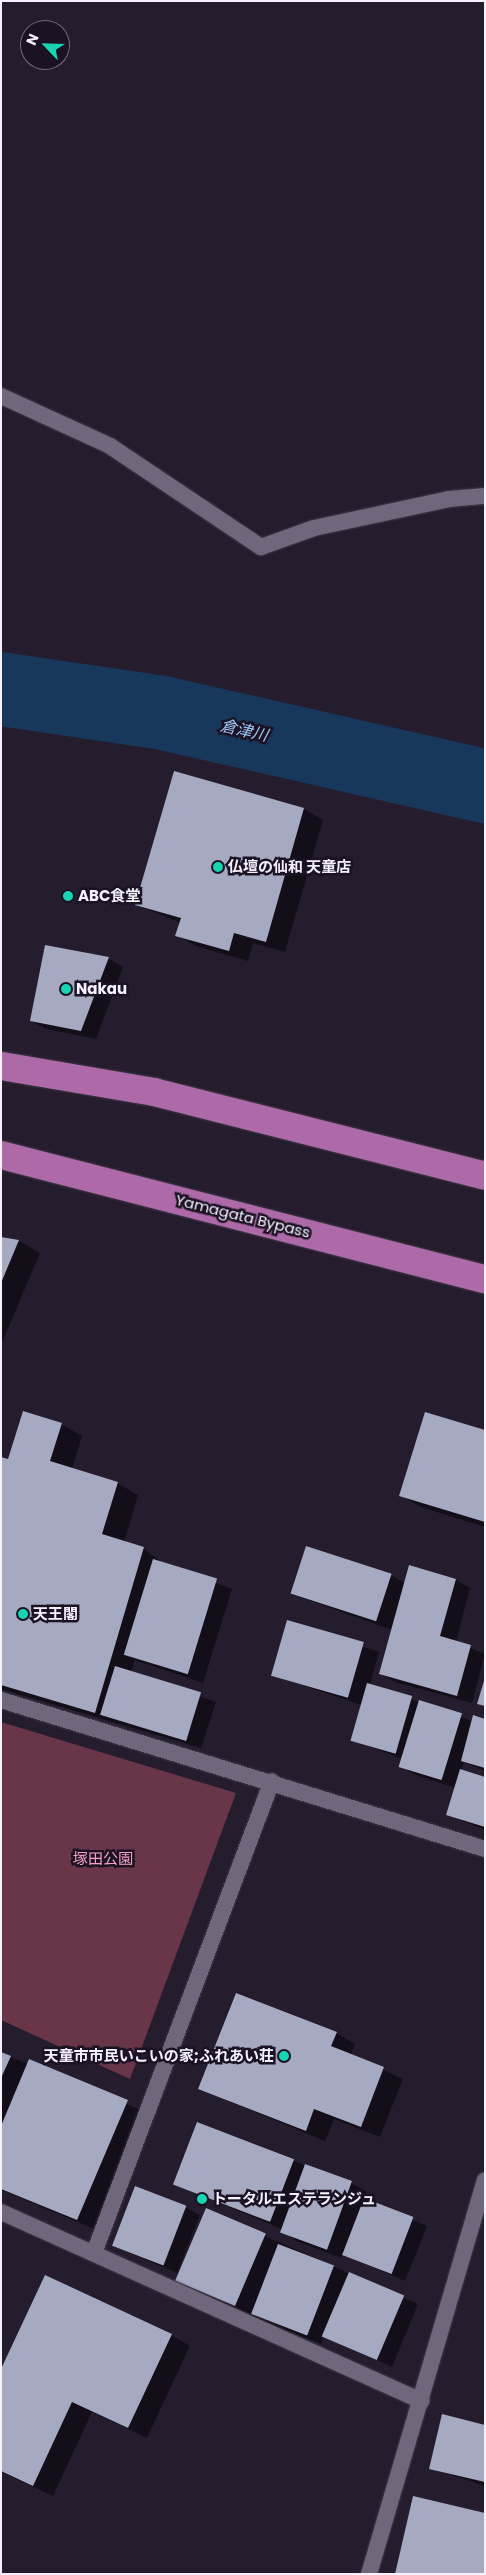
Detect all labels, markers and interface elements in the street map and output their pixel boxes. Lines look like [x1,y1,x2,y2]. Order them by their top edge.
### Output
north arrow [20,20,70,70]
text: N [21,30,43,48]
water label: 倉津川 [218,716,270,746]
place label: 仏壇の仙和 天童店 [228,858,351,876]
marker: 仏壇の仙和 天童店 [212,861,224,873]
place label: ABC食堂 [78,887,140,905]
marker: ABC食堂 [62,890,74,902]
place label: Nakau [76,980,127,998]
marker: Nakau [60,983,72,995]
street label: Yamagata Bypass [174,1191,312,1241]
place label: 天王閣 [33,1605,78,1623]
marker: 天王閣 [17,1608,29,1620]
park label: 塚田公園 [73,1850,133,1868]
place label: 天童市市民いこいの家;ふれあい荘 [44,2047,274,2065]
marker: 天童市市民いこいの家;ふれあい荘 [278,2050,290,2062]
place label: トータルエステランジュ [212,2190,377,2208]
marker: トータルエステランジュ [196,2193,208,2205]

